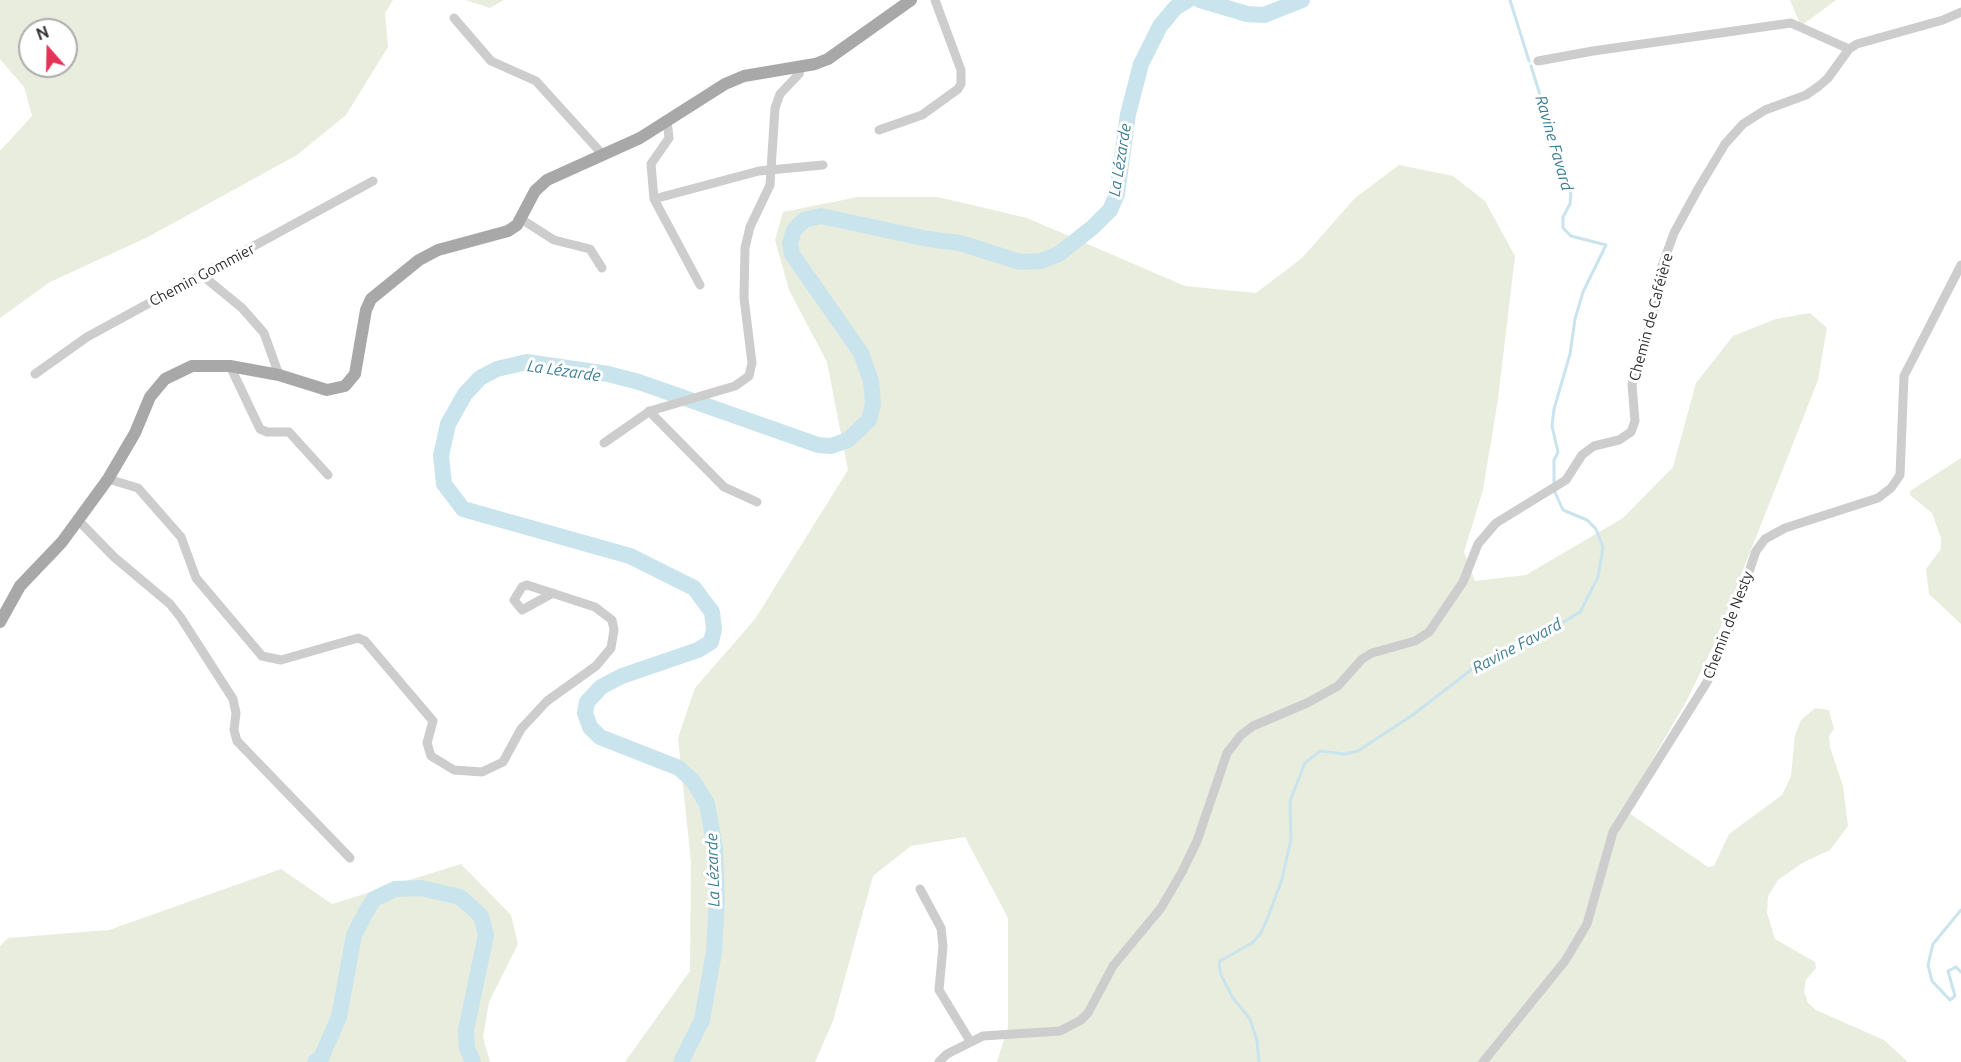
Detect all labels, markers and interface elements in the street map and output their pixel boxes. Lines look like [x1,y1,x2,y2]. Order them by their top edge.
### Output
north arrow [18,18,78,78]
text: N [34,22,51,43]
water label: Ravine Favard [1531,93,1577,193]
water label: La Lézarde [1105,122,1135,198]
street label: Chemin Gommier [146,240,258,310]
street label: Chemin de Caféière [1625,251,1677,383]
water label: La Lézarde [526,356,602,386]
street label: Chemin de Nesty [1699,569,1757,681]
water label: Ravine Favard [1469,614,1565,678]
water label: La Lézarde [702,833,724,907]

